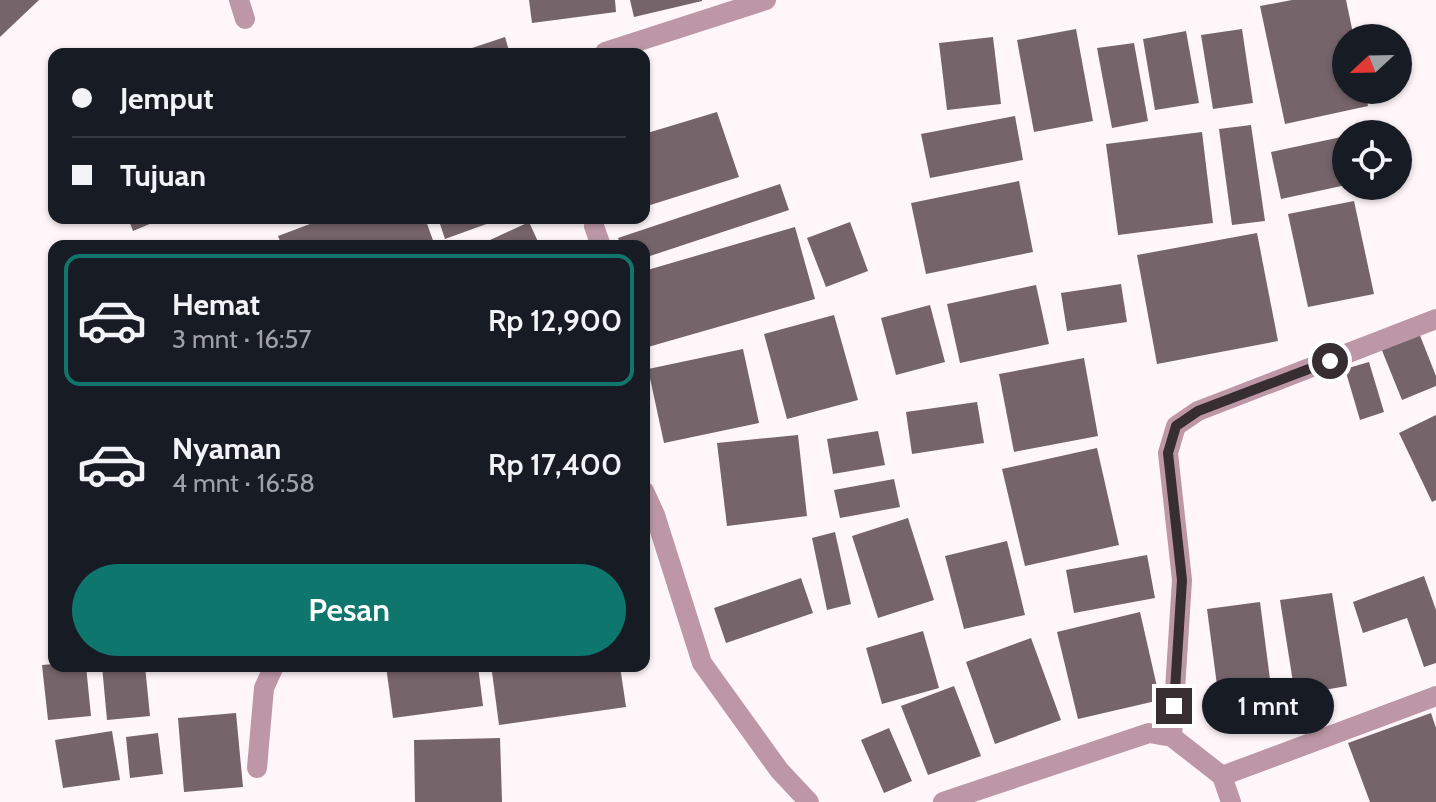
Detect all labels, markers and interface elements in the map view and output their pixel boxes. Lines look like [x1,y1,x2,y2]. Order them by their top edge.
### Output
north arrow [1332,24,1412,104]
map controls [1332,24,1412,200]
text: Jemput [120,80,214,117]
button: locate [1332,120,1412,200]
text: Tujuan [120,157,206,194]
icon: car [76,284,148,356]
text: Hemat [172,286,260,323]
text: Rp 12,900 [488,302,622,339]
text: 3 mnt · 16:57 [172,323,312,355]
route start [1312,343,1348,379]
icon: car [76,428,148,500]
text: Nyaman [172,430,281,467]
text: Rp 17,400 [488,446,622,483]
text: 4 mnt · 16:58 [172,467,315,499]
button: Pesan [72,564,626,656]
callout: 1 mnt [1202,678,1334,734]
route end [1156,688,1192,724]
text: 1 mnt [1238,690,1298,722]

